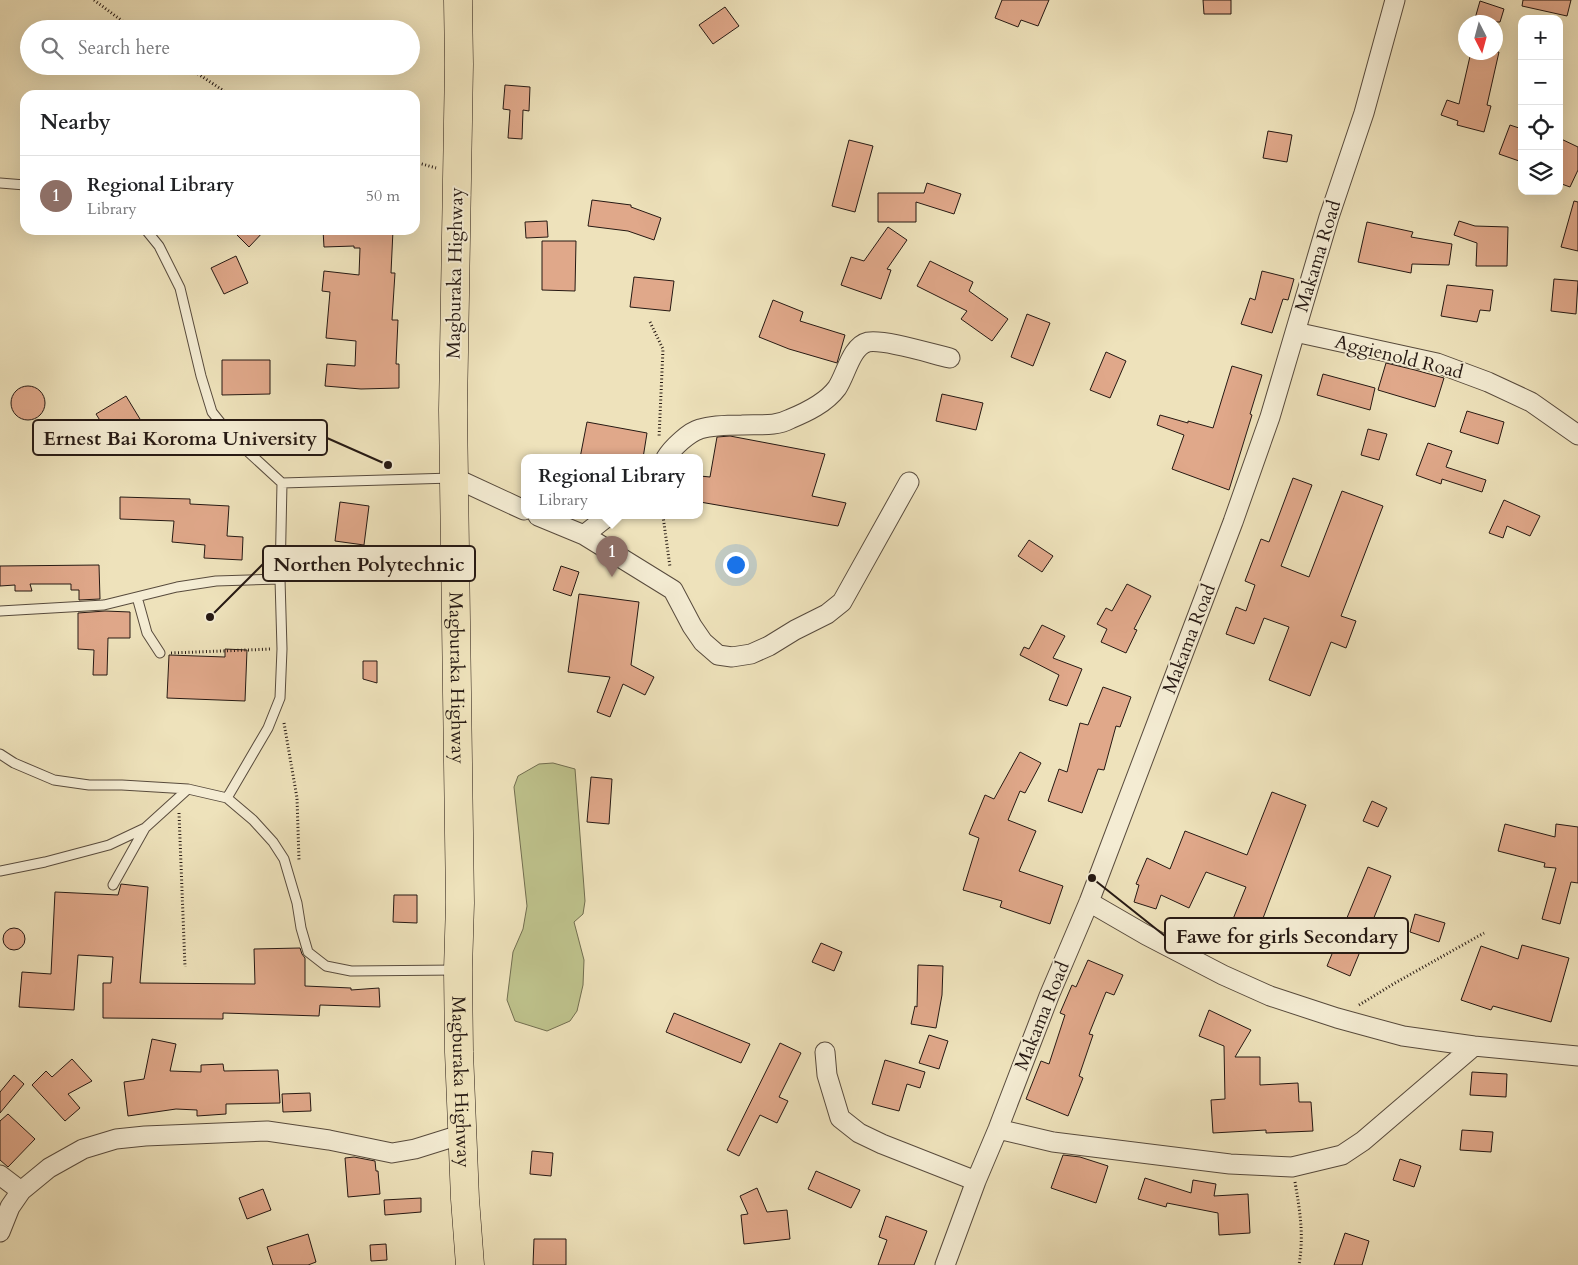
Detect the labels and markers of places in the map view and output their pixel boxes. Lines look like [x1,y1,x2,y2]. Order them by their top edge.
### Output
callout: Ernest Bai Koroma University [33,420,327,455]
pin: 1 [596,536,628,577]
callout: Northen Polytechnic [263,546,475,581]
callout: Fawe for girls Secondary [1165,918,1408,953]

